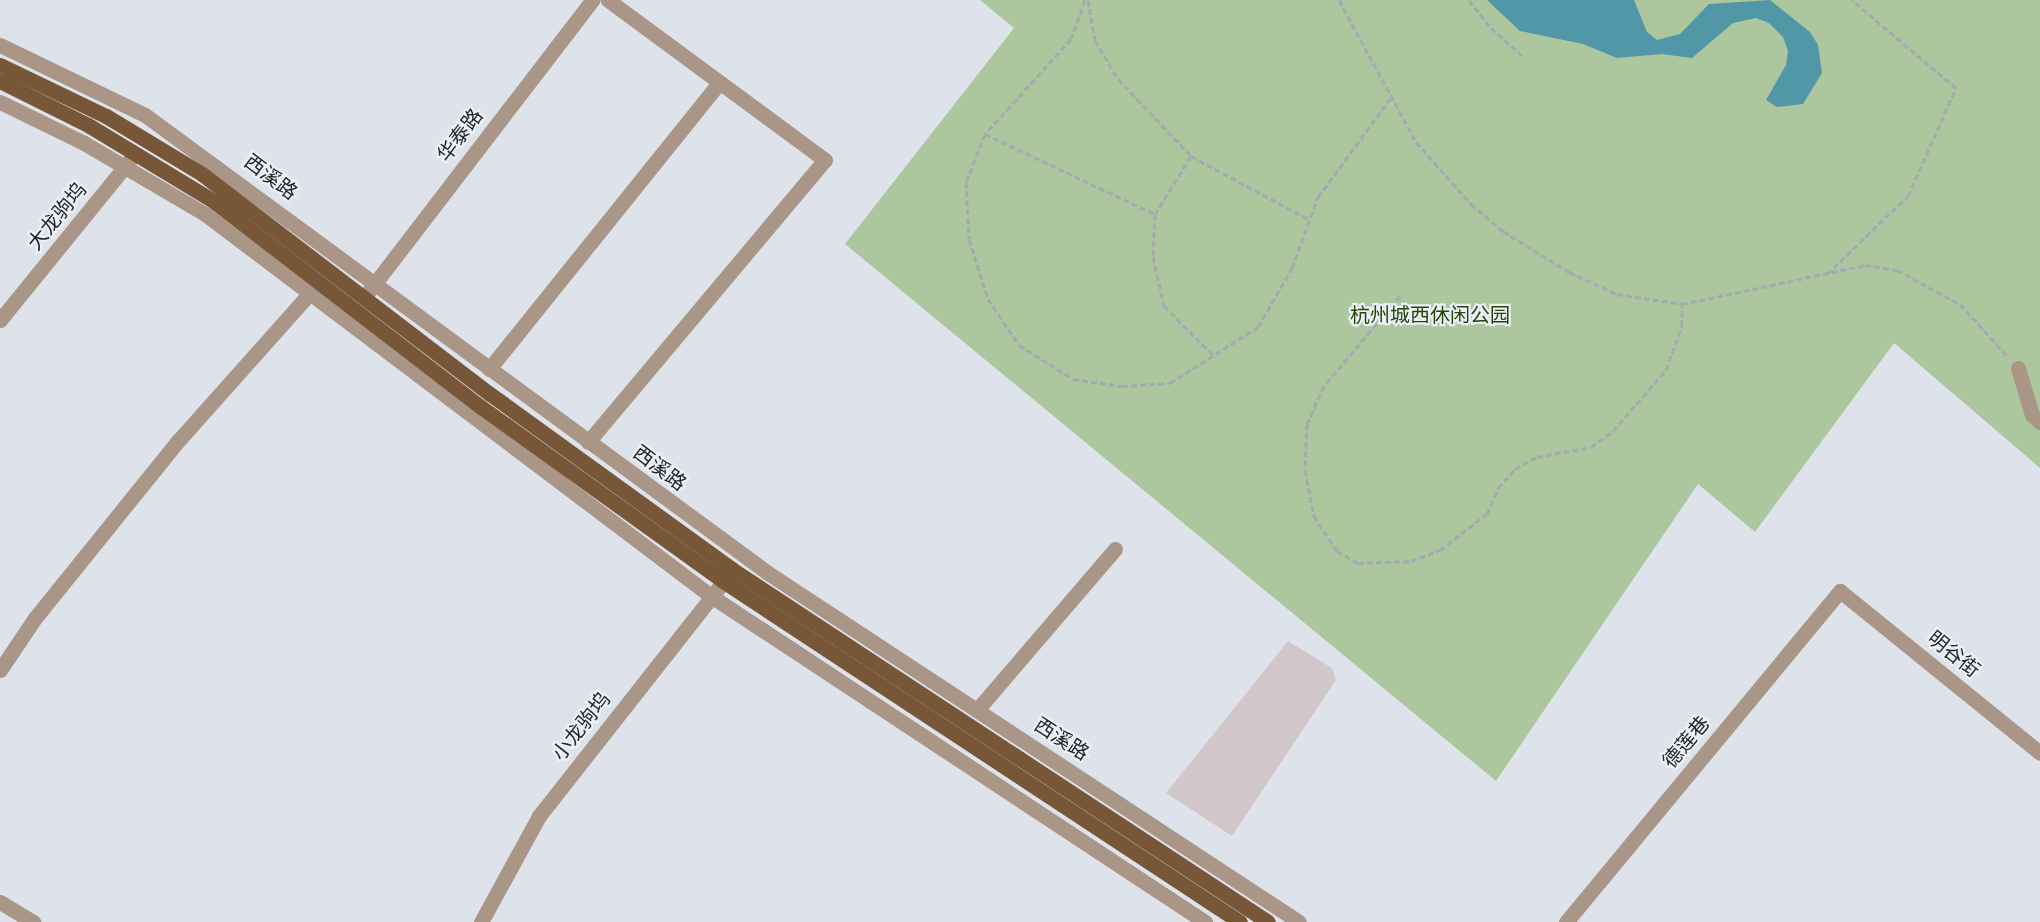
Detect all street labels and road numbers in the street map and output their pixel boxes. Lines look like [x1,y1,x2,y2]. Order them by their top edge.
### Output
street label: 华泰路 [433,105,489,167]
street label: 西溪路 [239,150,301,206]
street label: 大龙驹坞 [24,178,92,256]
street label: 西溪路 [628,441,690,497]
street label: 明谷街 [1922,627,1984,683]
street label: 小龙驹坞 [548,688,616,766]
street label: 德莲巷 [1659,712,1715,774]
street label: 西溪路 [1029,714,1093,766]

